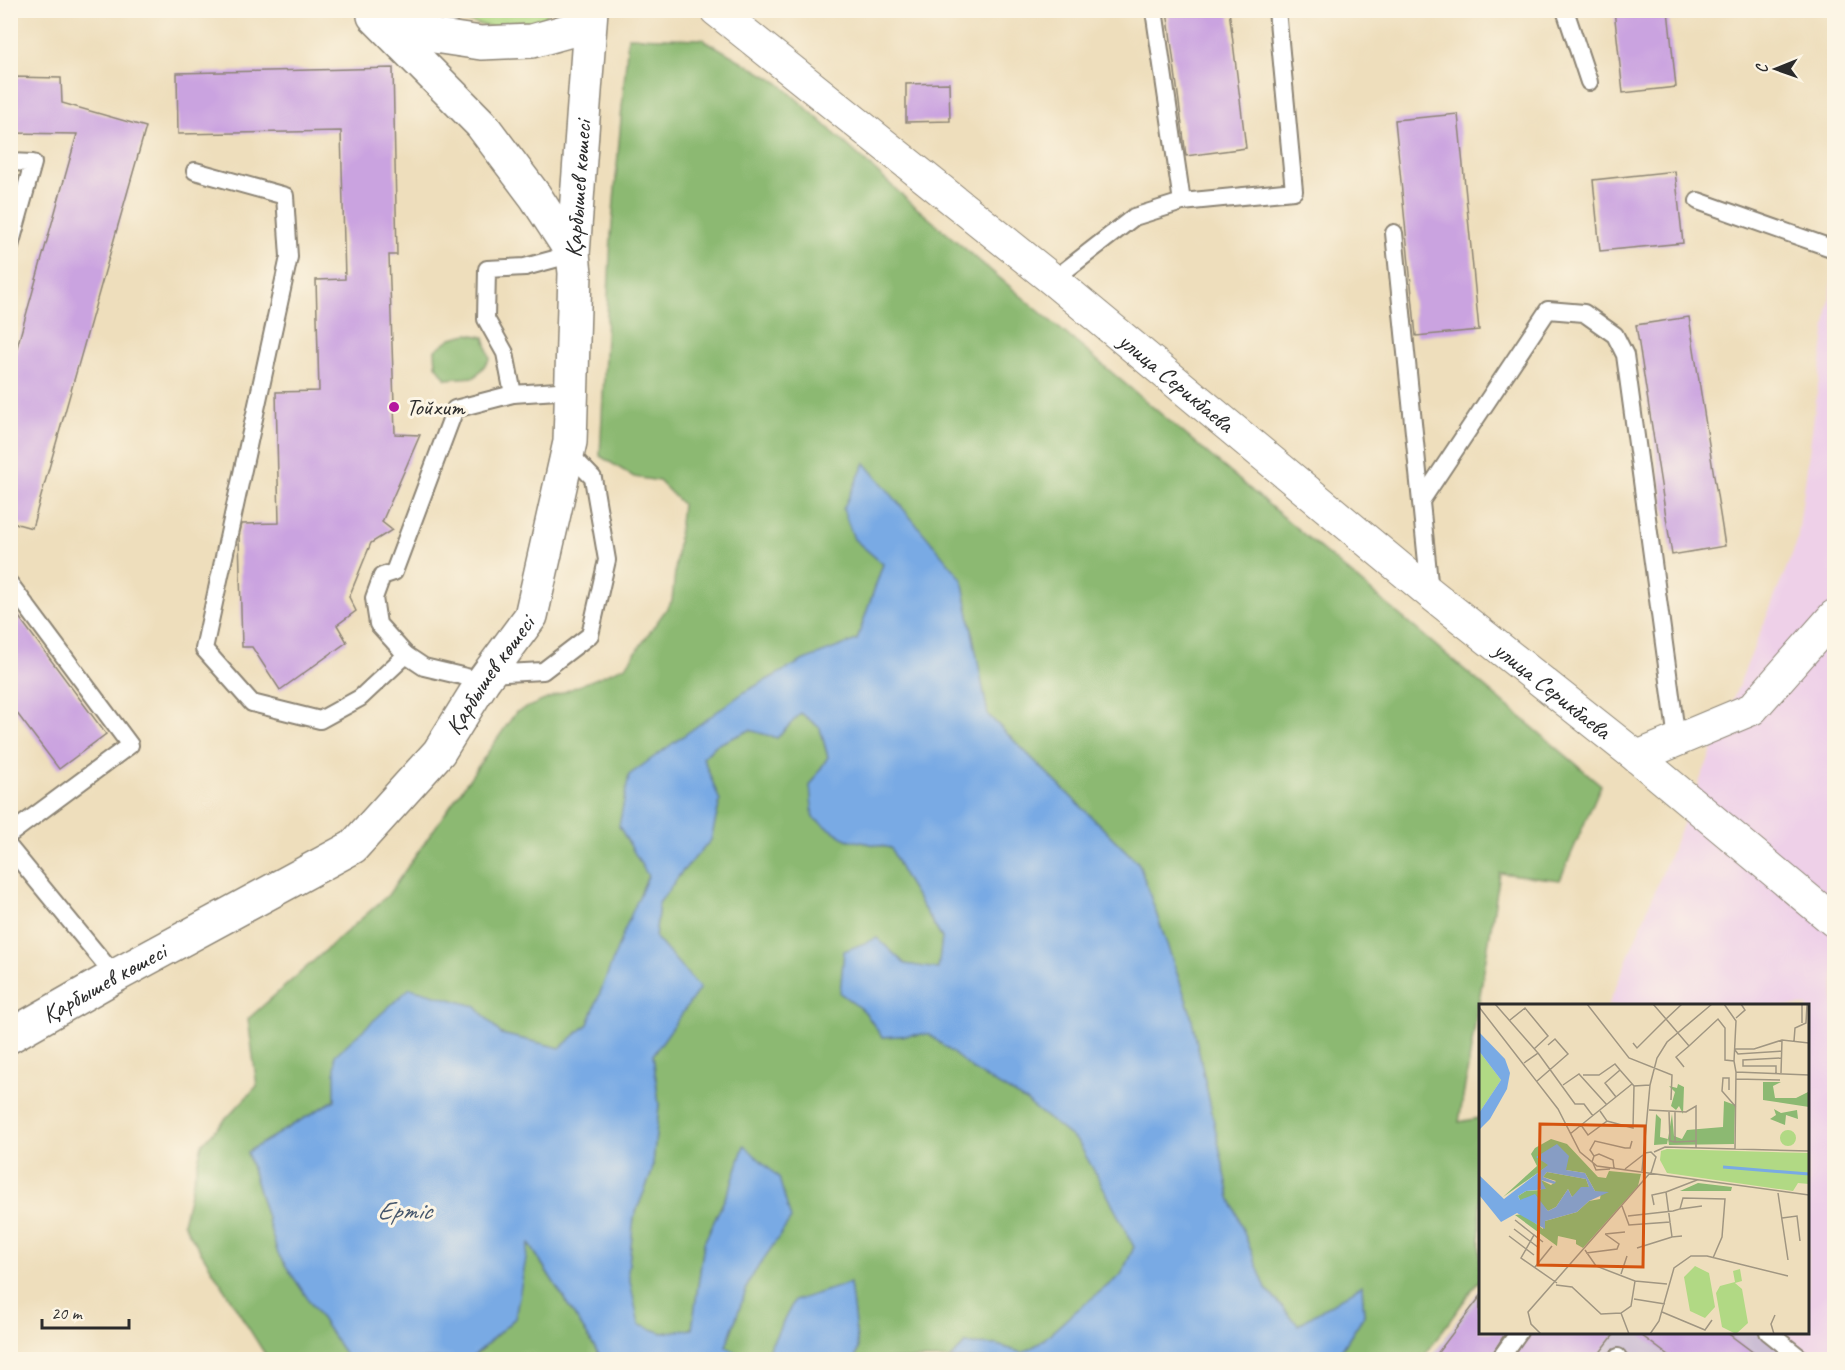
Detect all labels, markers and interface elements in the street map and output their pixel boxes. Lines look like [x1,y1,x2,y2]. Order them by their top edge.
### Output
north arrow [1746,39,1806,99]
text: С [1752,63,1772,73]
street label: Қарбышев көшесі [558,116,598,259]
street label: улица Серикбаева [1111,324,1241,440]
place label: Тойхит [406,392,466,422]
marker: Тойхит [387,400,401,414]
street label: Қарбышев көшесі [439,608,543,740]
street label: улица Серикбаева [1486,633,1618,746]
street label: Қарбышев көшесі [36,935,174,1030]
inset map [1479,1004,1809,1334]
water label: Ертіс [377,1194,434,1227]
scale bar [42,1292,129,1330]
text: 20 m [51,1302,84,1324]

